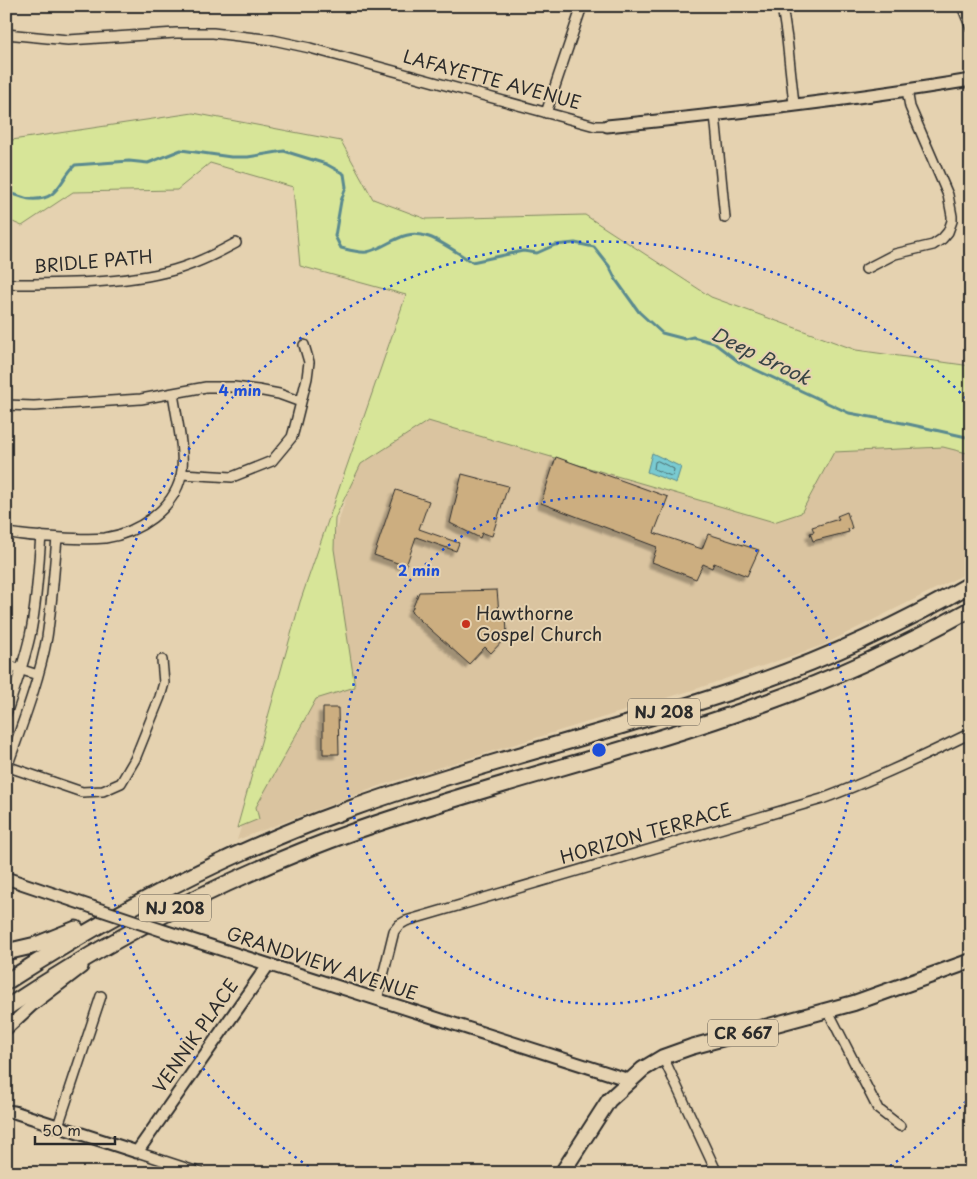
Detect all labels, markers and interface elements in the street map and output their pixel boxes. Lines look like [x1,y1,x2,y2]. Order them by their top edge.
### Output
street label: LAFAYETTE AVENUE [401,42,584,115]
street label: BRIDLE PATH [32,242,154,279]
water label: Deep Brook [707,319,817,392]
text: 4 min [219,378,261,401]
text: 2 min [398,558,440,581]
place label: Hawthorne Gospel Church [476,599,602,647]
marker: Hawthorne Gospel Church [460,618,472,630]
road number: NJ 208 [628,699,700,726]
centre of rings [590,741,608,759]
street label: HORIZON TERRACE [557,795,735,870]
road number: NJ 208 [139,894,211,921]
street label: GRANDVIEW AVENUE [223,919,422,1006]
street label: VENNIK PLACE [145,973,244,1098]
road number: CR 667 [708,1020,778,1046]
scale bar [35,1114,115,1146]
text: 50 m [42,1118,81,1141]

